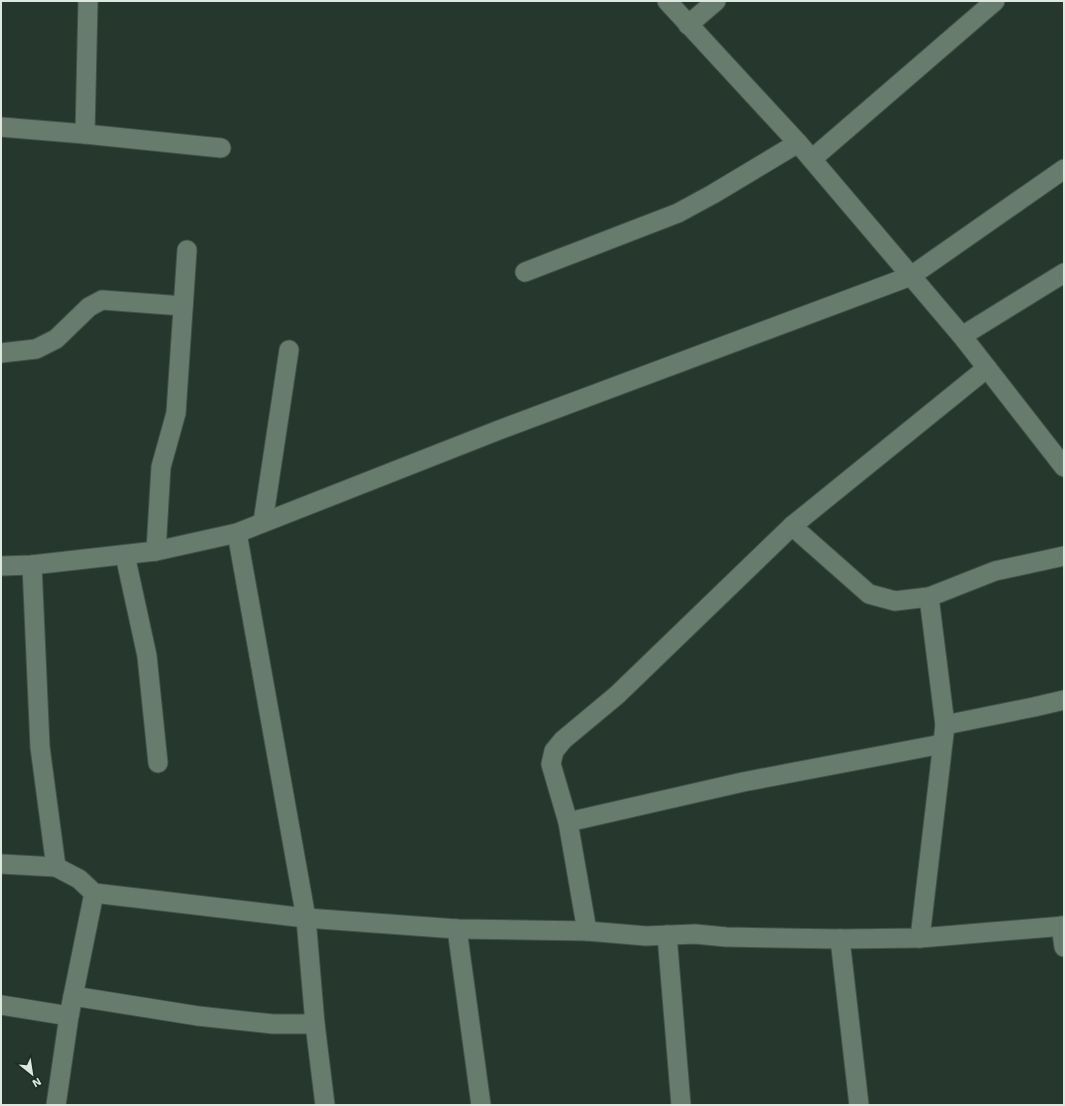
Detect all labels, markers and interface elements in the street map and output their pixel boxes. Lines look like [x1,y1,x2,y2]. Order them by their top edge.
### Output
north arrow [12,1054,52,1094]
text: N [30,1075,44,1090]

